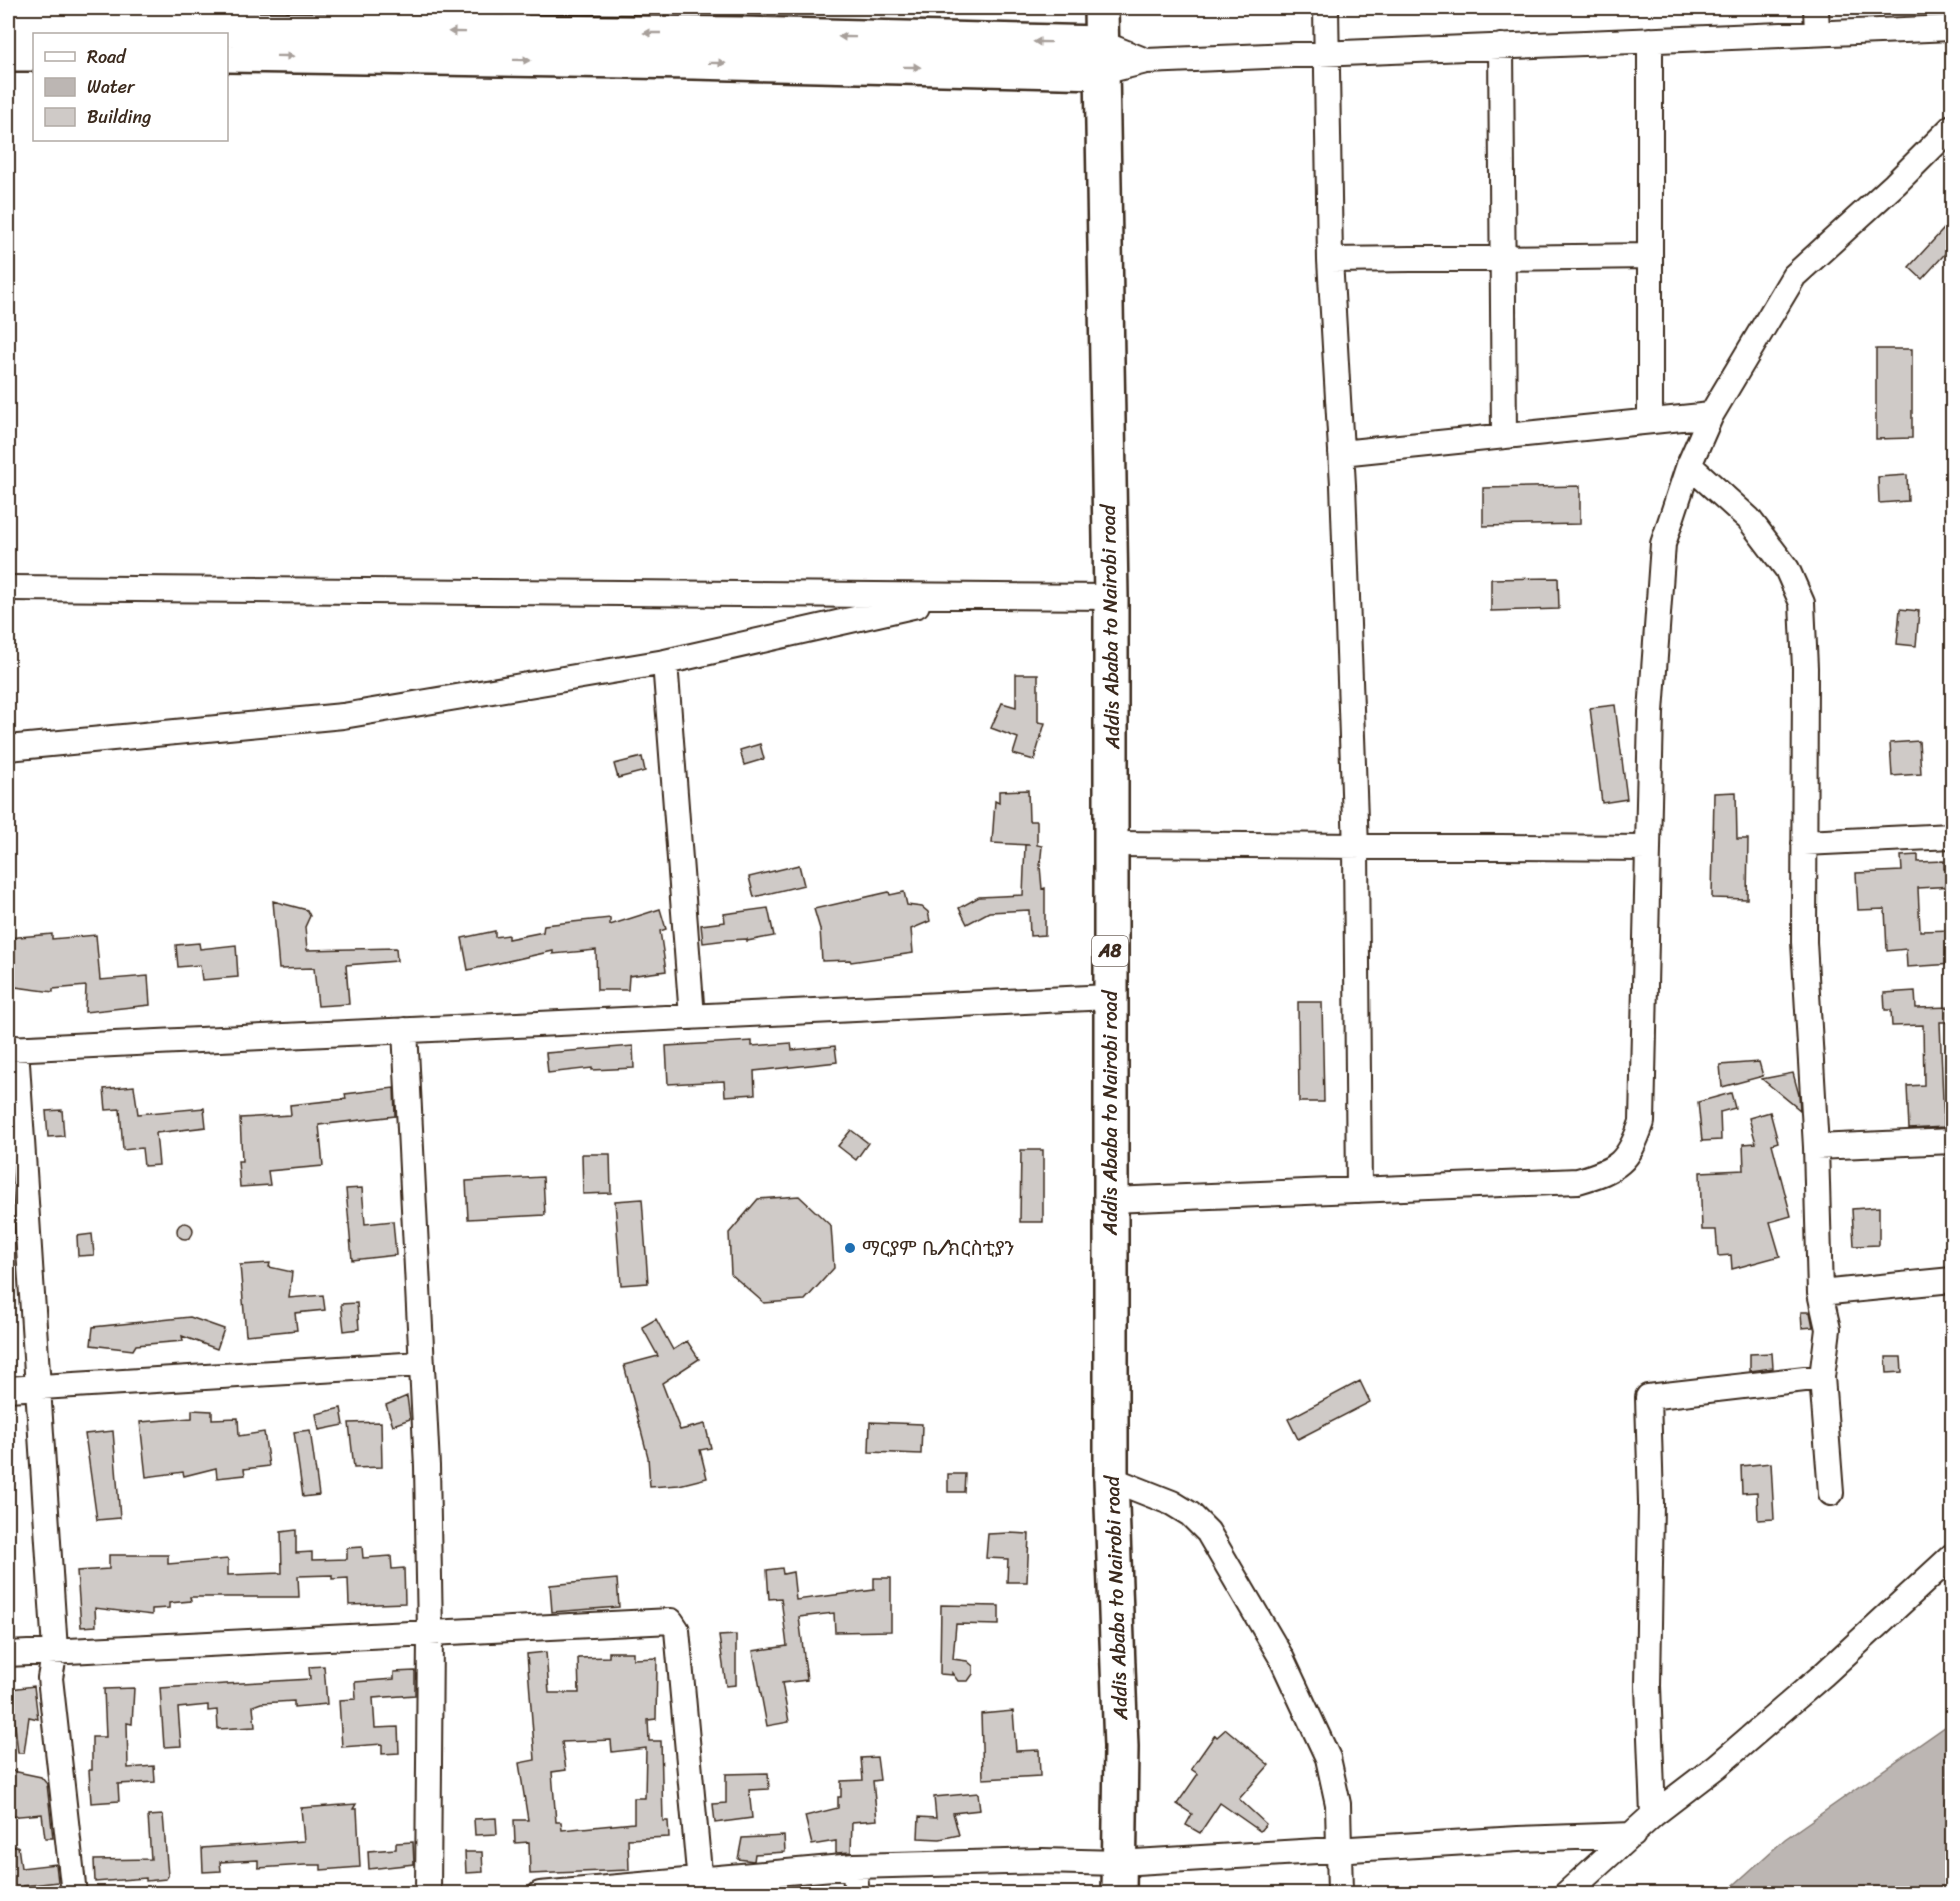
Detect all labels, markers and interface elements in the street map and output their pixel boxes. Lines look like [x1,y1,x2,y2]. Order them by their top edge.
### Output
one-way arrow [448,27,467,37]
one-way arrow [643,28,662,38]
one-way arrow [838,32,857,41]
legend [33,33,228,141]
one-way arrow [1033,37,1052,46]
text: Road [87,41,127,73]
one-way arrow [275,51,294,61]
one-way arrow [512,55,531,64]
one-way arrow [707,58,726,67]
one-way arrow [902,63,921,72]
text: Water [87,71,136,103]
text: Building [87,101,151,133]
street label: Addis Ababa to Nairobi road [1091,503,1130,750]
road number: A8 [1092,936,1128,966]
street label: Addis Ababa to Nairobi road [1093,989,1128,1236]
place label: ማርያም ቤ/ክርስቲያን [862,1231,1015,1266]
marker: ማርያም ቤ/ክርስቲያን [843,1241,857,1255]
street label: Addis Ababa to Nairobi road [1095,1474,1138,1722]

